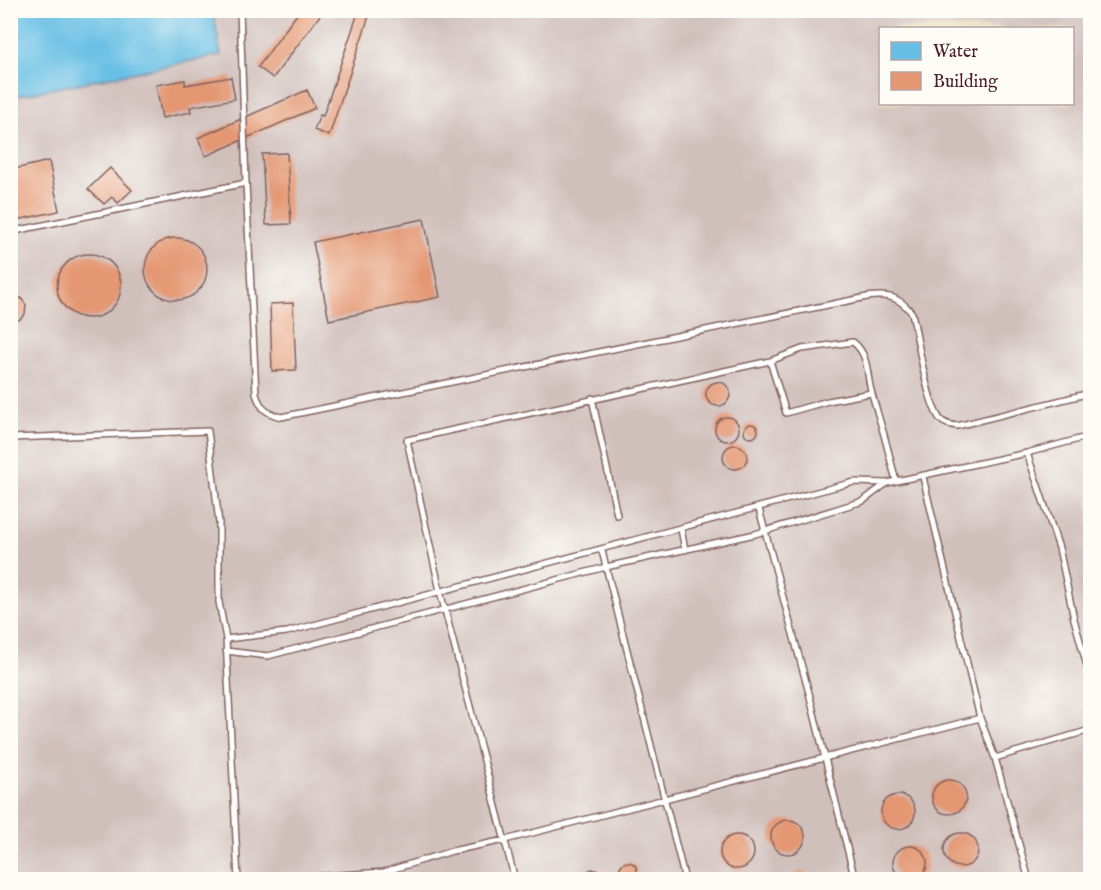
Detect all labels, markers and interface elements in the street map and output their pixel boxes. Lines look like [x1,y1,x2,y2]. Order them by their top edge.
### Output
legend [879,27,1074,105]
text: Water [933,41,978,64]
text: Building [933,71,998,94]

